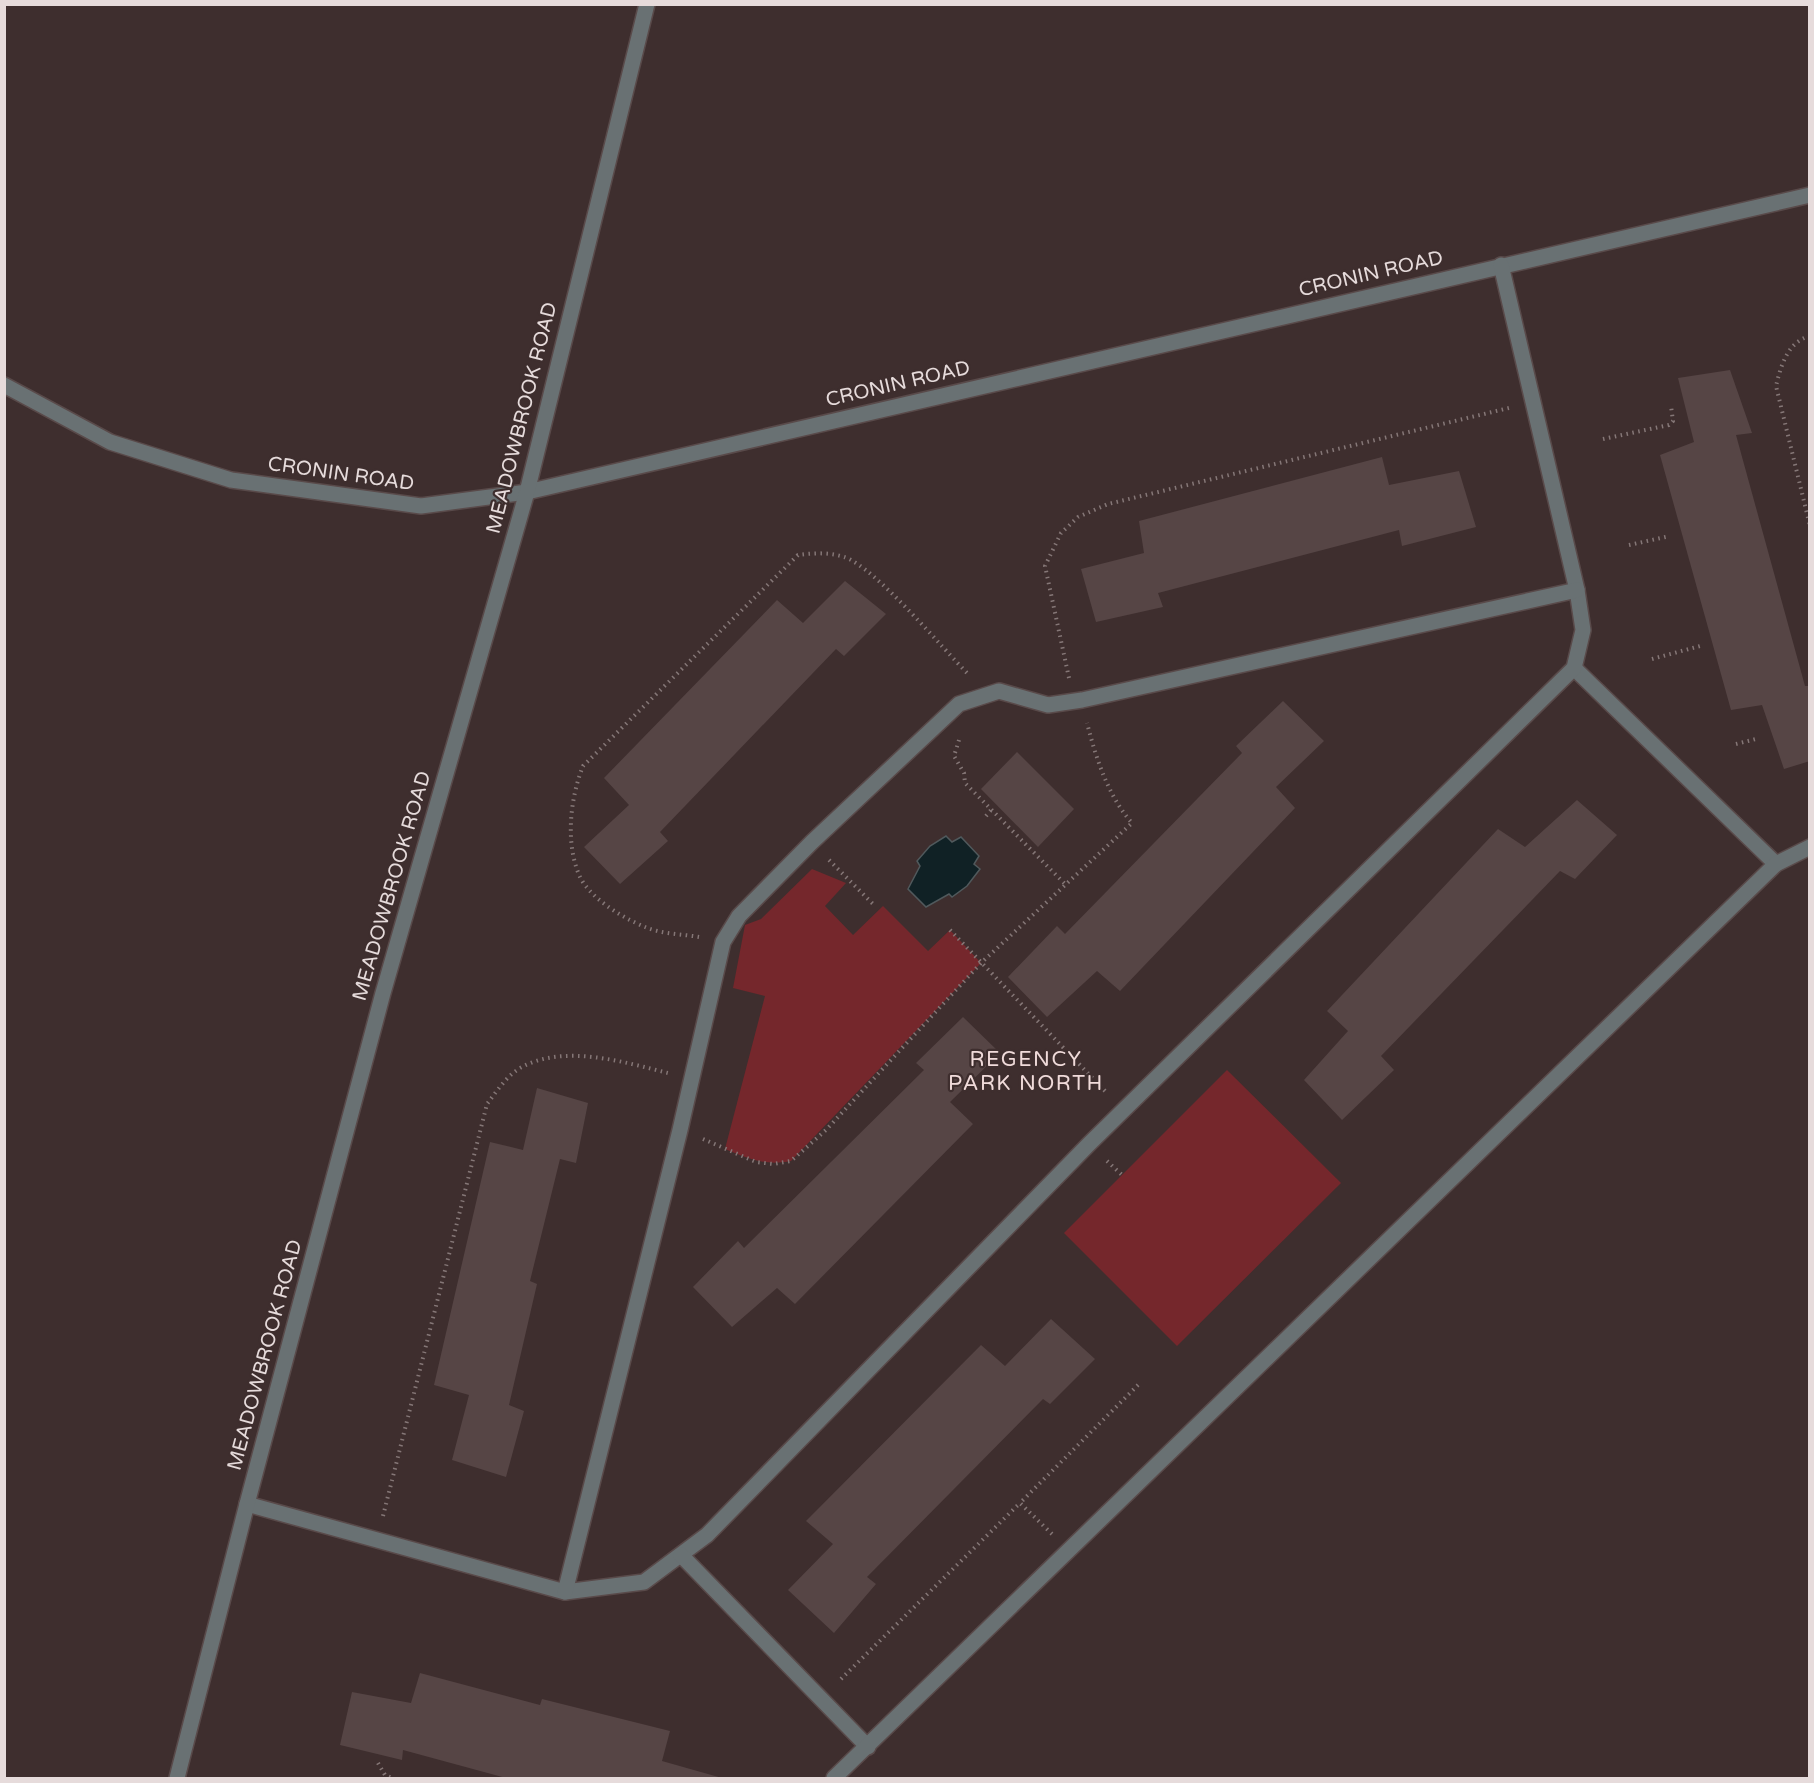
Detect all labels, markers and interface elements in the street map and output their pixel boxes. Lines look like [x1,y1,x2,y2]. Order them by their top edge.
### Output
street label: CRONIN ROAD [1296,246,1446,302]
street label: MEADOWBROOK ROAD [482,300,562,536]
street label: CRONIN ROAD [823,356,973,412]
street label: CRONIN ROAD [266,452,416,496]
street label: MEADOWBROOK ROAD [348,768,436,1004]
district label: REGENCY PARK NORTH [948,1047,1104,1096]
street label: MEADOWBROOK ROAD [223,1237,307,1473]

